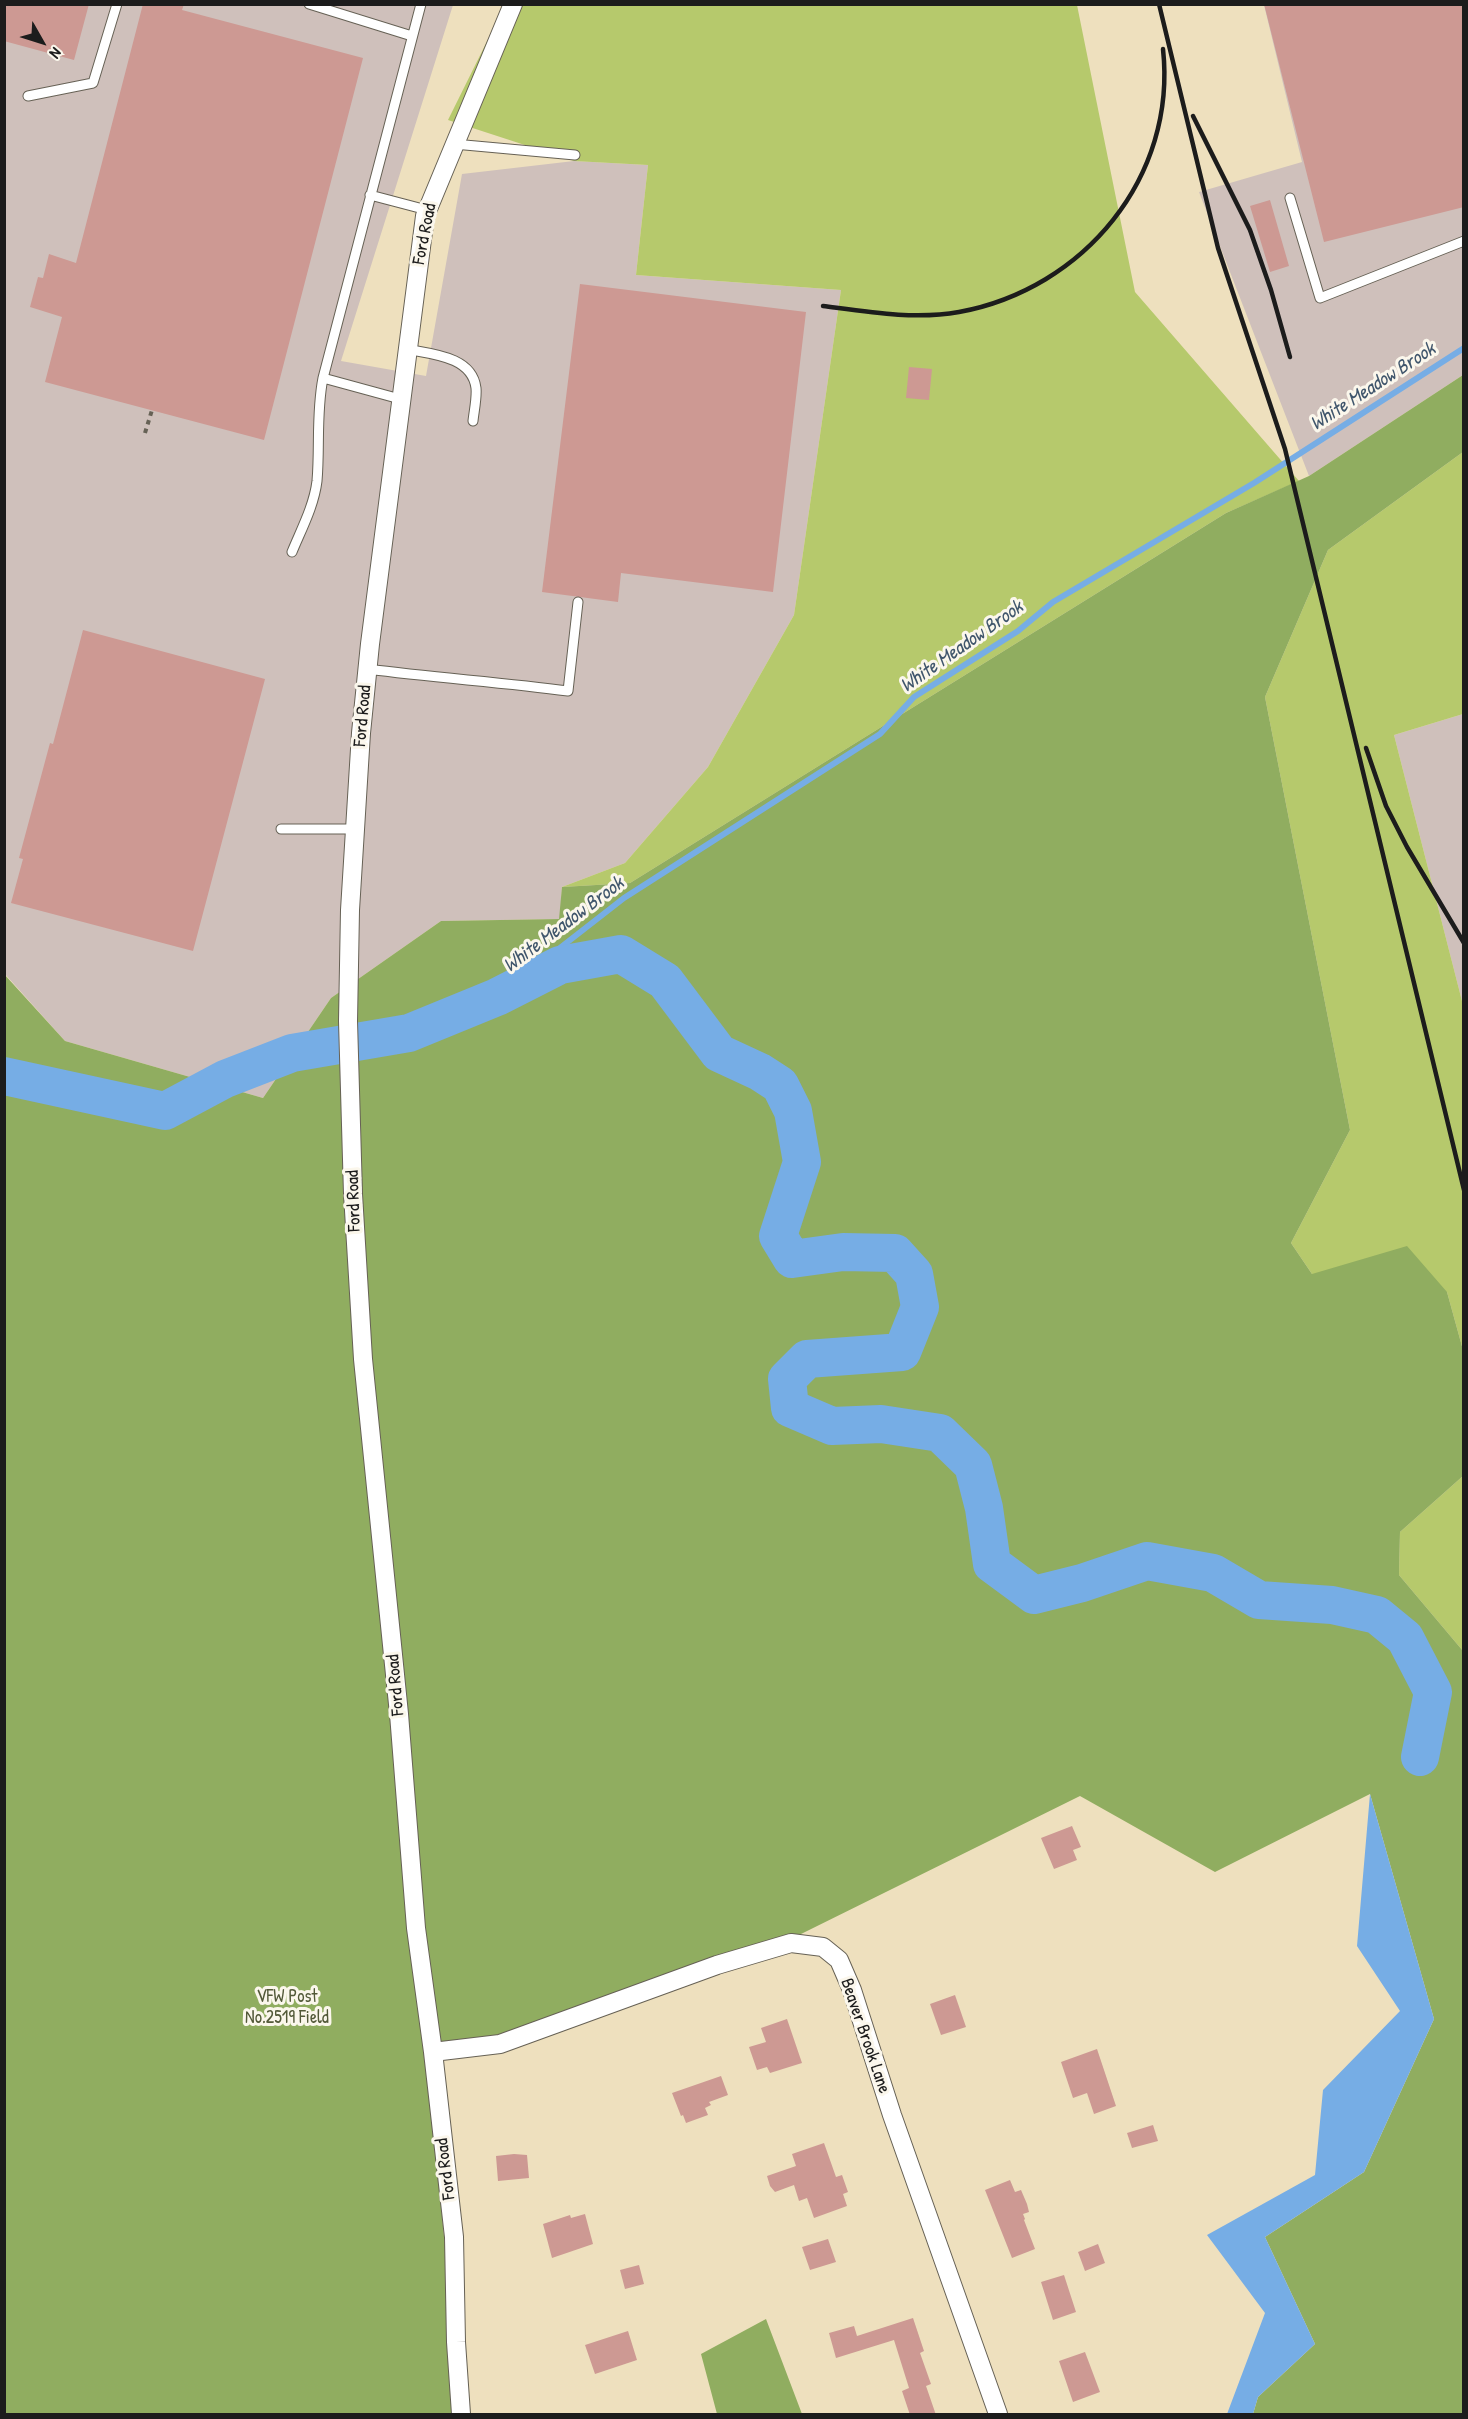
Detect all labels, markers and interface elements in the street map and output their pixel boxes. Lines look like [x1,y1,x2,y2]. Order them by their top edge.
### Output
north arrow [12,12,72,72]
text: N [45,43,67,64]
street label: Ford Road [409,202,441,266]
water label: White Meadow Brook [1306,338,1440,436]
water label: White Meadow Brook [896,596,1028,698]
street label: Ford Road [350,684,376,748]
water label: White Meadow Brook [499,872,629,978]
street label: Ford Road [342,1170,366,1232]
street label: Ford Road [383,1653,409,1717]
street label: Beaver Brook Lane [835,1976,895,2096]
park label: VFW Post No.2519 Field [245,1986,329,2028]
street label: Ford Road [432,2137,460,2201]

